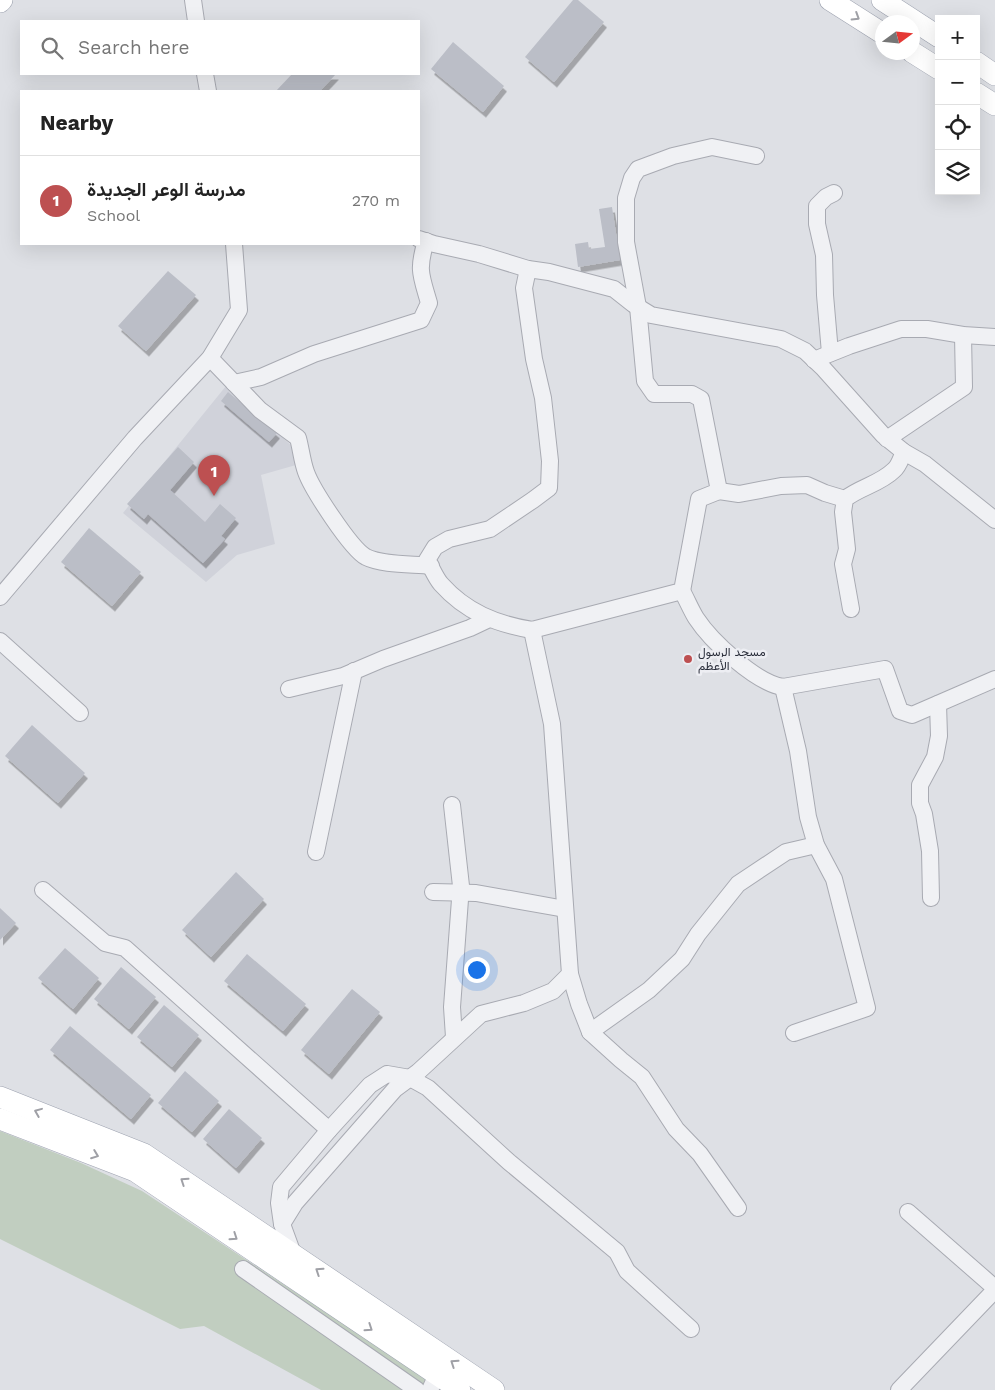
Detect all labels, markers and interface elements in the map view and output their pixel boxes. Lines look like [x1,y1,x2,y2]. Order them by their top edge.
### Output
one-way arrow [851,10,860,20]
north arrow [875,15,920,60]
map controls [935,15,980,195]
button: + [935,15,980,60]
search box [20,20,420,75]
icon: search [38,34,66,62]
text: Search here [78,36,189,59]
button: − [935,60,980,105]
button: locate [935,105,980,150]
text: Nearby [40,110,113,135]
button: layers [935,150,980,195]
text: مدرسة الوعر الجديدة [87,178,246,201]
text: 1 [53,191,59,210]
text: 270 m [352,191,400,210]
text: School [87,206,140,225]
pin: 1 [198,455,230,496]
place label: مسجد الرسول الأعظم [698,645,766,674]
marker: مسجد الرسول الأعظم [682,653,694,665]
your location [464,957,490,983]
one-way arrow [34,1108,43,1118]
one-way arrow [90,1149,99,1159]
one-way arrow [180,1178,190,1187]
one-way arrow [228,1231,238,1240]
one-way arrow [315,1268,324,1278]
one-way arrow [363,1322,373,1331]
one-way arrow [450,1359,459,1369]

